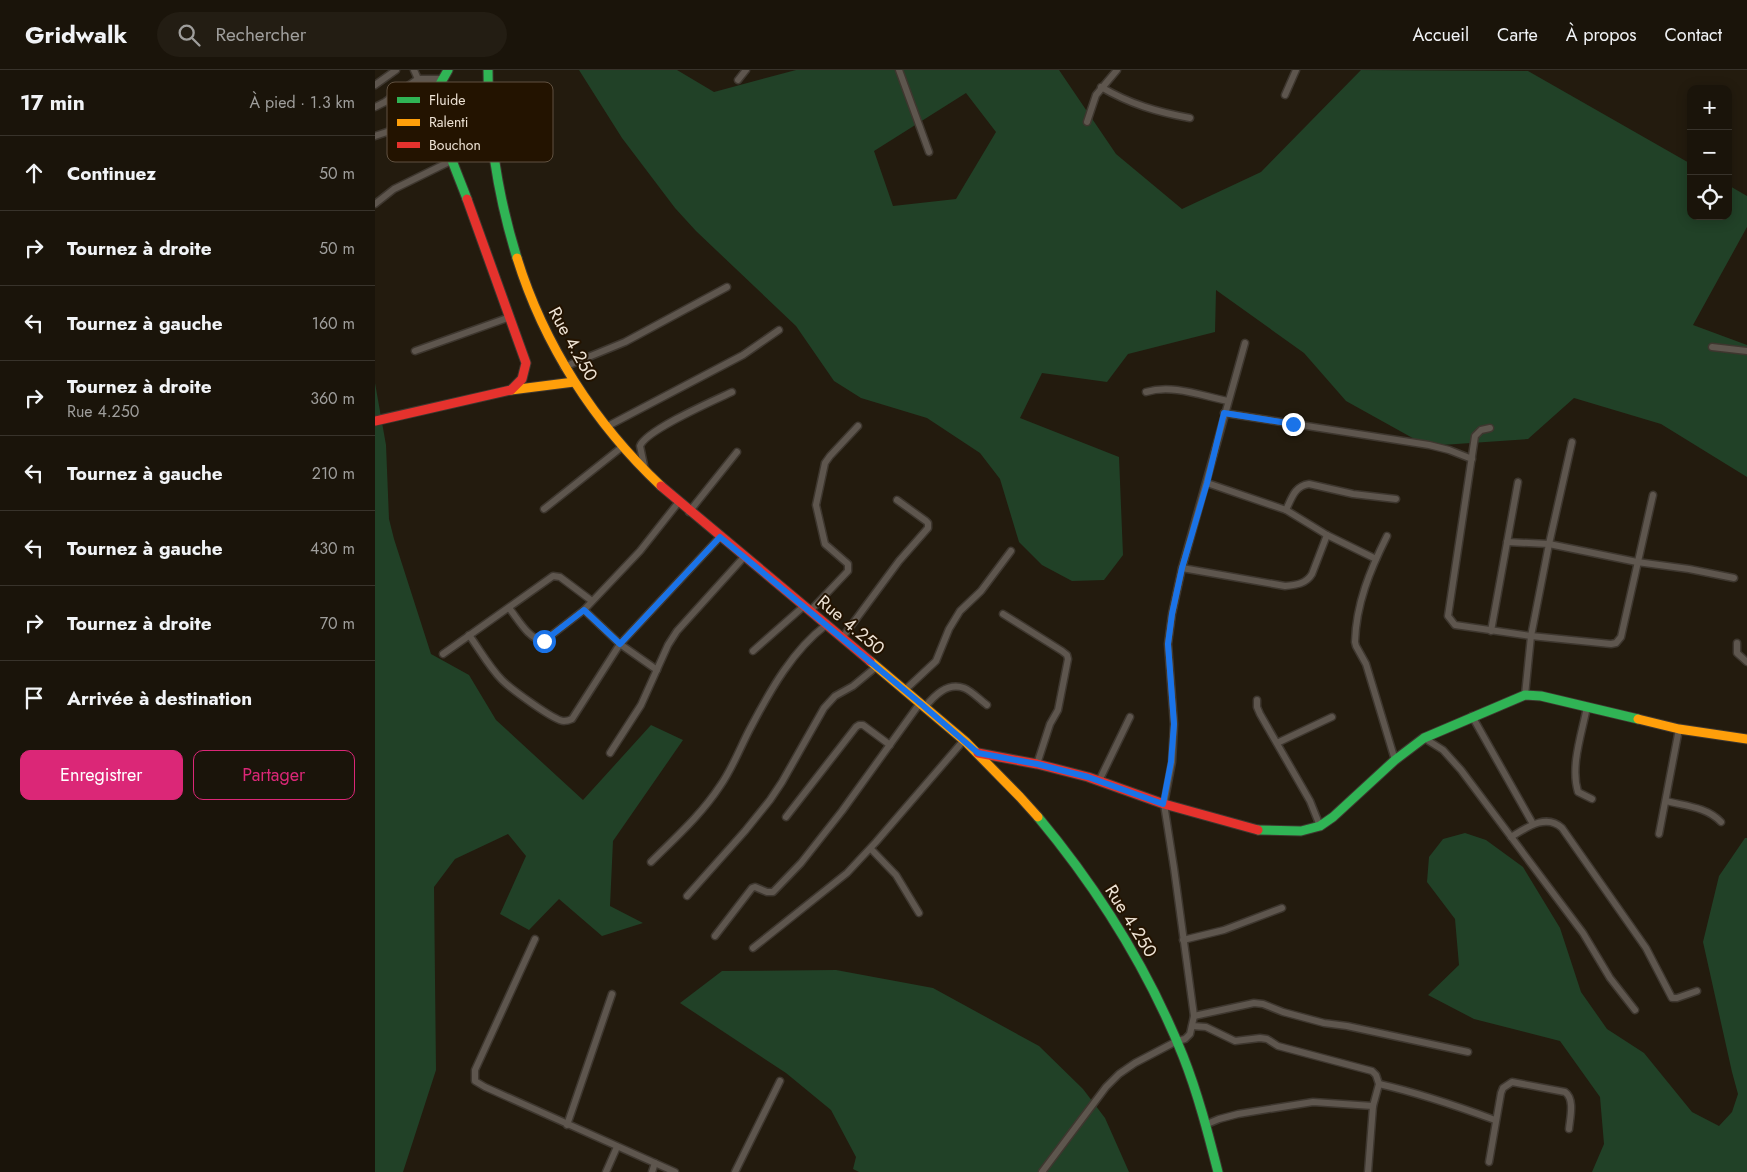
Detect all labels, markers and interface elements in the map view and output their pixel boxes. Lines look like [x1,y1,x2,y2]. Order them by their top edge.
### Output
search box [157,12,507,57]
text: Gridwalk [25,17,127,52]
icon: search [175,21,203,49]
text: Rechercher [215,21,306,48]
text: Accueil [1412,22,1469,48]
text: Carte [1497,22,1538,48]
text: À propos [1566,22,1636,48]
text: Contact [1664,22,1722,48]
legend [387,82,553,162]
map controls [1687,85,1732,220]
button: + [1687,85,1732,130]
text: 17 min [20,88,85,118]
text: Fluide [429,90,465,110]
text: À pied · 1.3 km [250,91,355,114]
text: Ralenti [429,112,468,132]
button: − [1687,130,1732,175]
text: Bouchon [429,135,481,155]
icon: ahead [20,159,48,187]
text: Continuez [67,160,156,187]
text: 50 m [319,162,355,185]
button: locate [1687,175,1732,220]
icon: right [20,234,48,262]
text: Tournez à droite [67,235,212,262]
text: 50 m [319,237,355,260]
street label: Rue 4.250 [542,302,604,386]
icon: left [20,309,48,337]
text: Tournez à gauche [67,310,223,337]
text: 160 m [312,312,355,335]
text: Tournez à droite [67,373,212,400]
icon: right [20,384,48,412]
text: 360 m [310,387,355,410]
text: Rue 4.250 [67,400,139,423]
route end [1282,413,1305,436]
icon: left [20,459,48,487]
text: Tournez à gauche [67,460,223,487]
text: 210 m [312,462,355,485]
icon: left [20,534,48,562]
text: Tournez à gauche [67,535,223,562]
text: 430 m [310,537,355,560]
street label: Rue 4.250 [812,589,891,661]
icon: right [20,609,48,637]
text: Tournez à droite [67,610,212,637]
text: 70 m [320,612,355,635]
route start [533,630,556,653]
icon: arrive [20,684,48,712]
text: Arrivée à destination [67,685,252,712]
button: Enregistrer [20,750,183,800]
button: Partager [193,750,355,800]
street label: Rue 4.250 [1098,880,1164,963]

